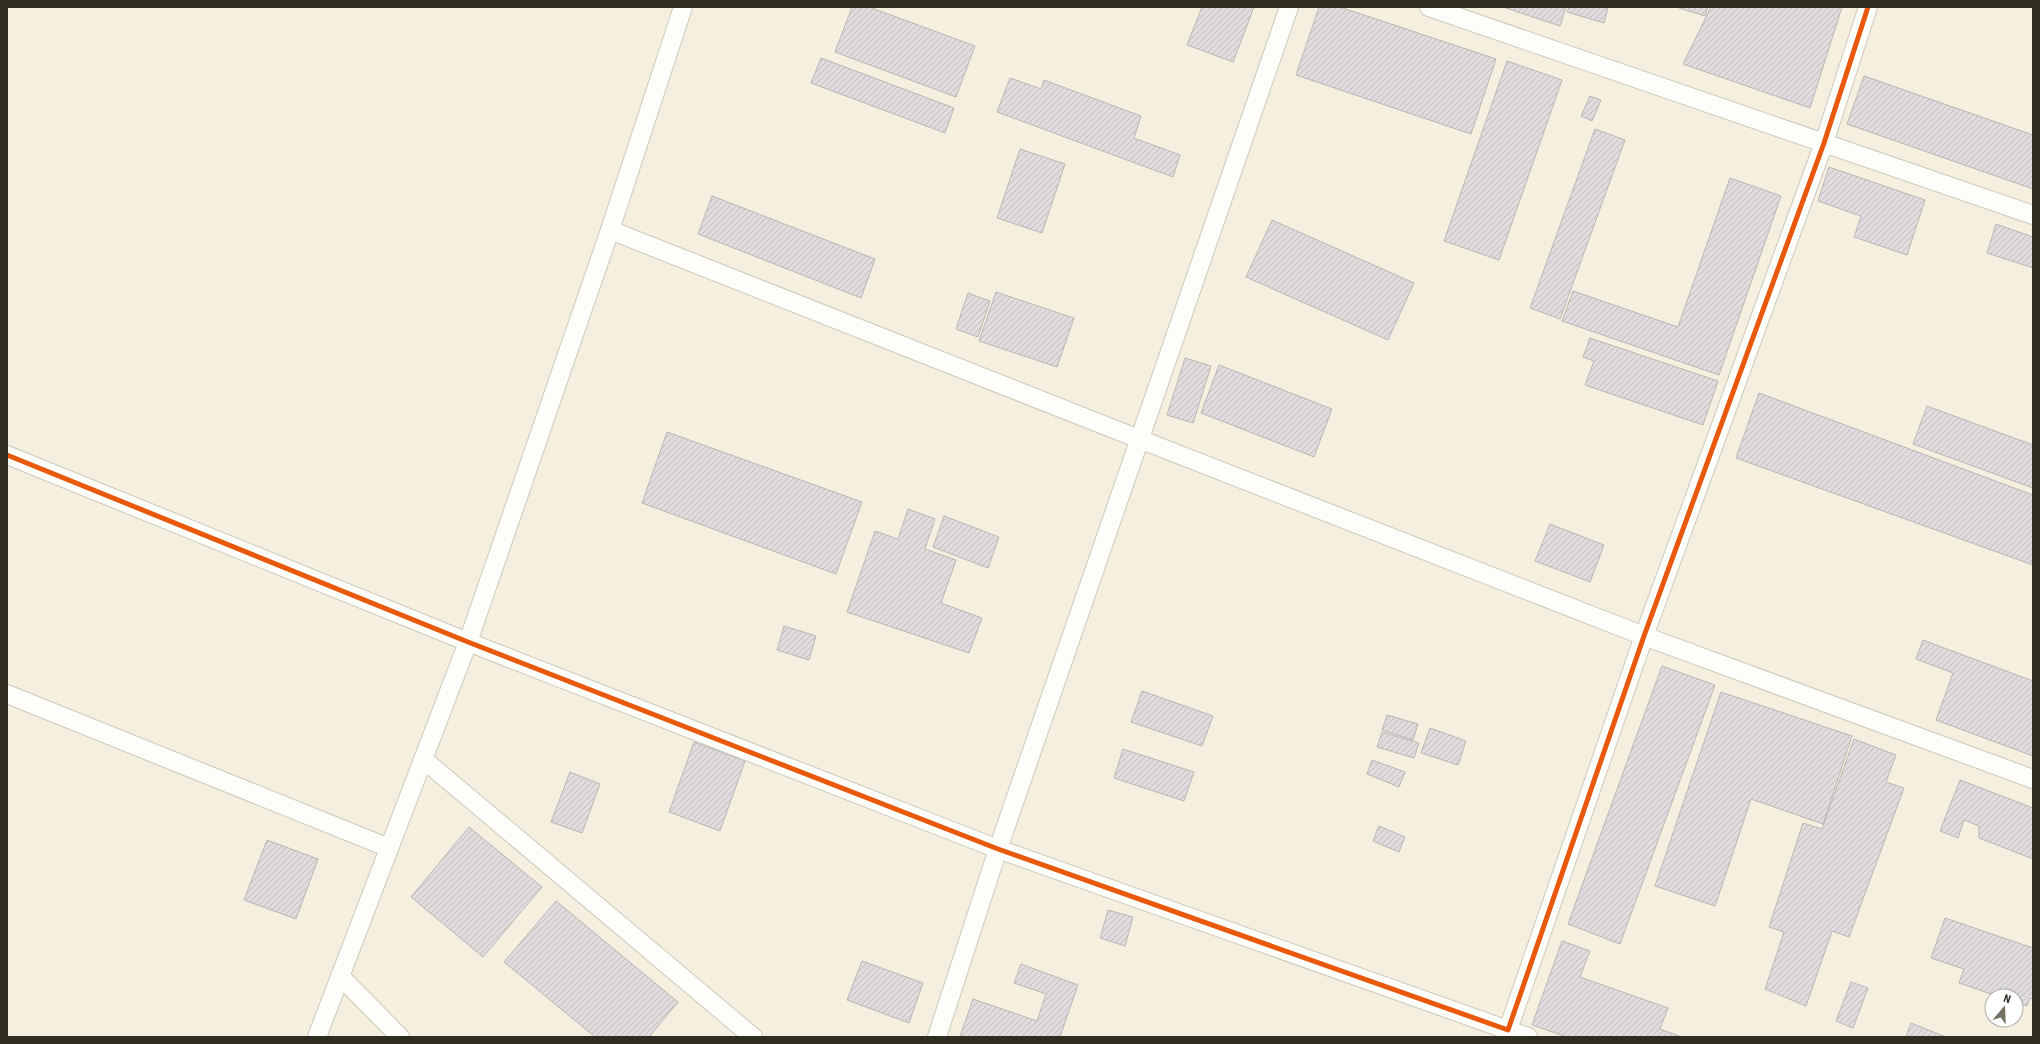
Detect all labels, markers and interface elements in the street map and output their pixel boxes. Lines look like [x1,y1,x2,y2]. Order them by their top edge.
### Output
north arrow [1984,988,2024,1028]
text: N [2002,992,2013,1006]

